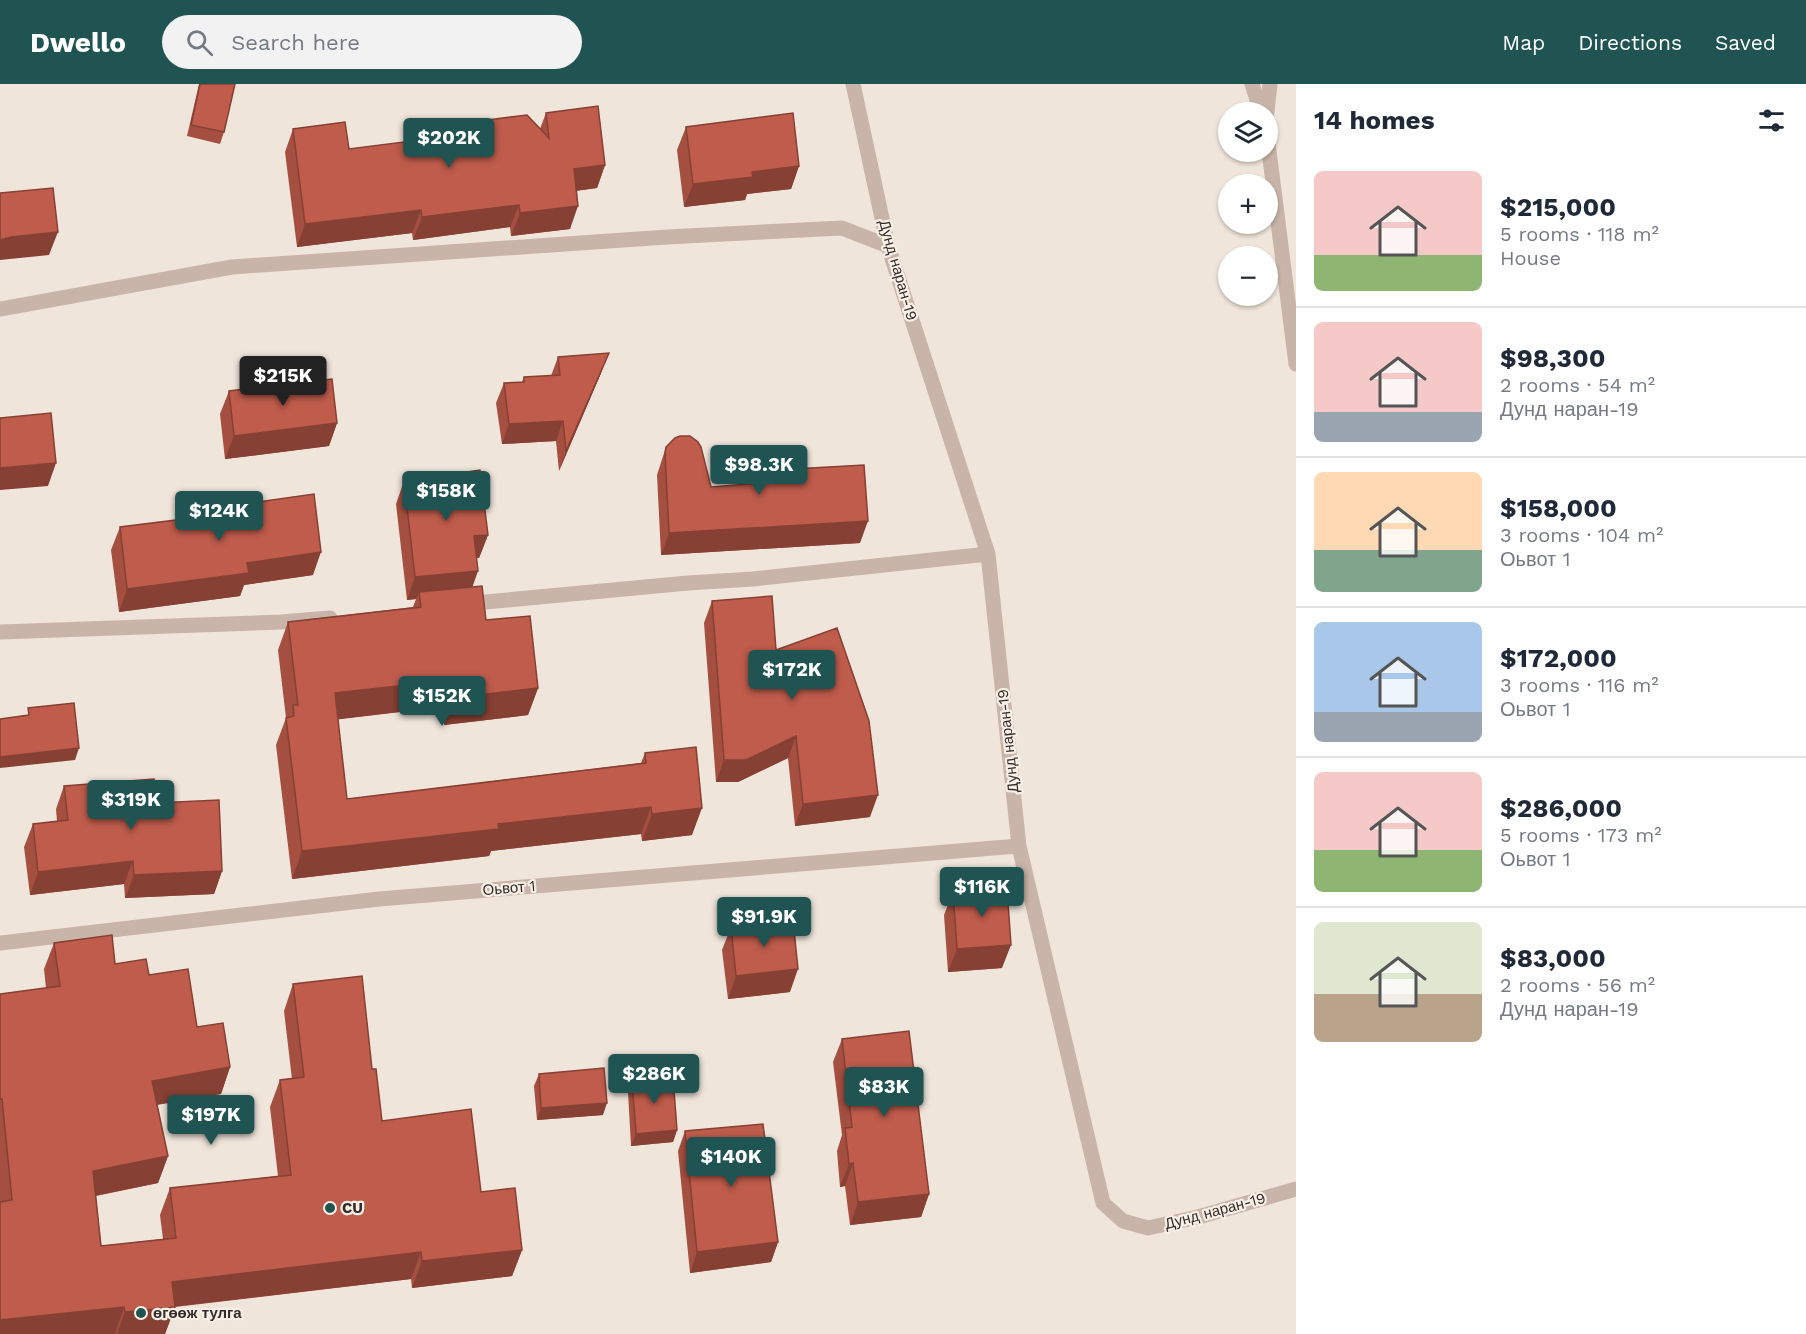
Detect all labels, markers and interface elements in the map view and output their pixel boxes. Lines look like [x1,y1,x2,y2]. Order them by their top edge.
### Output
search box [162,15,582,69]
text: Dwello [30,26,126,59]
icon: search [183,26,216,59]
text: Search here [231,30,360,55]
text: Map [1502,30,1545,55]
text: Directions [1578,30,1682,55]
text: Saved [1715,30,1776,55]
map controls [1218,102,1278,306]
button: layers [1218,102,1278,162]
icon: filters [1755,104,1788,137]
text: 14 homes [1314,105,1435,135]
pin: $202K [407,118,491,169]
text: $202K [417,125,481,149]
button: + [1218,174,1278,234]
text: $215,000 [1500,192,1616,222]
icon: home [1362,195,1434,267]
street label: Дунд наран-19 [875,218,921,322]
text: 5 rooms · 118 m² [1500,222,1659,246]
button: − [1218,246,1278,306]
text: House [1500,246,1561,270]
text: $98,300 [1500,343,1605,373]
icon: home [1362,346,1434,418]
pin: $215K [241,356,325,407]
text: $215K [254,363,312,387]
text: 2 rooms · 54 m² [1500,373,1655,397]
text: Дунд наран-19 [1500,397,1639,421]
pin: $98.3K [710,445,808,496]
text: $98.3K [724,452,794,476]
pin: $158K [404,471,488,522]
text: $158K [416,478,476,502]
pin: $124K [177,491,261,542]
text: $158,000 [1500,493,1617,523]
icon: home [1362,496,1434,568]
text: $124K [189,498,249,522]
text: 3 rooms · 104 m² [1500,523,1663,547]
text: Оьвот 1 [1500,547,1570,571]
text: $172,000 [1500,643,1617,673]
icon: home [1362,646,1434,718]
pin: $172K [750,650,834,701]
text: $172K [762,657,822,681]
text: 3 rooms · 116 m² [1500,673,1659,697]
pin: $152K [400,676,484,727]
text: $152K [413,683,471,707]
street label: Дунд наран-19 [994,688,1022,794]
text: Оьвот 1 [1500,697,1570,721]
pin: $319K [89,780,173,831]
text: $319K [101,787,161,811]
text: $286,000 [1500,793,1622,823]
icon: home [1362,796,1434,868]
text: 5 rooms · 173 m² [1500,823,1662,847]
text: Оьвот 1 [1500,847,1570,871]
pin: $116K [940,867,1024,918]
text: $116K [954,874,1010,898]
street label: Оьвот 1 [482,877,536,899]
pin: $91.9K [715,897,813,948]
text: $91.9K [731,904,797,928]
text: $83,000 [1500,943,1606,973]
icon: home [1362,946,1434,1018]
text: 2 rooms · 56 m² [1500,973,1655,997]
text: Дунд наран-19 [1500,997,1639,1021]
pin: $286K [612,1054,696,1105]
text: $286K [622,1061,686,1085]
pin: $83K [848,1067,920,1118]
text: $83K [859,1074,909,1098]
pin: $197K [169,1095,253,1146]
text: $197K [181,1102,241,1126]
pin: $140K [689,1137,773,1188]
text: $140K [700,1144,762,1168]
street label: Дунд наран-19 [1163,1189,1267,1233]
place label: CU [342,1199,363,1217]
marker: CU [323,1201,337,1215]
place label: өгөөж тулга [153,1304,242,1322]
marker: өгөөж тулга [134,1306,148,1320]

